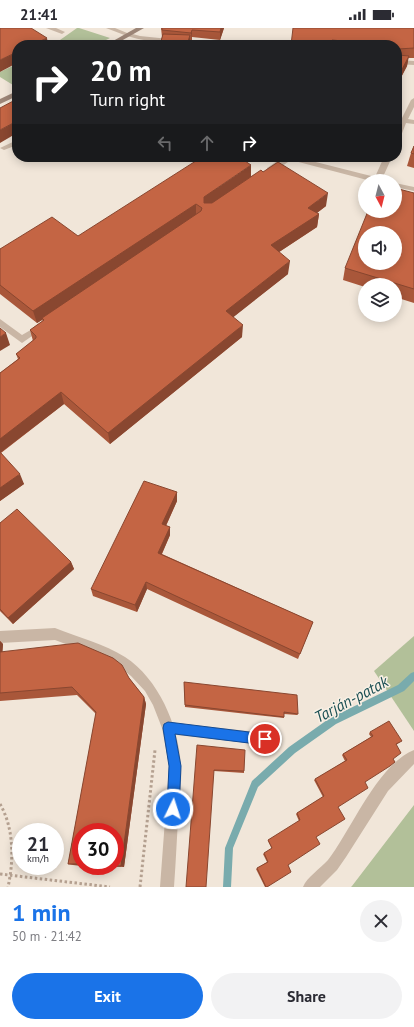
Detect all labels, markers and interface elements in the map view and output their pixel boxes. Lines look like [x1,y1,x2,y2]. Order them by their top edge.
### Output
text: 21:41 [20,5,58,24]
text: 20 m [90,52,151,89]
icon: right [24,56,76,108]
text: Turn right [90,88,165,111]
icon: left [154,132,176,154]
icon: ahead [196,132,218,154]
icon: right [238,132,260,154]
north arrow [358,174,402,218]
map controls [358,174,402,322]
button: sound [358,226,402,270]
button: layers [358,278,402,322]
water label: Tarján-patak [310,671,392,727]
pin [248,722,282,756]
icon: arrive [254,728,276,750]
position arrow [152,788,194,830]
speed limit sign: 30 [72,823,124,875]
text: 21 [27,831,49,857]
text: km/h [27,852,49,865]
text: 1 min [12,897,71,928]
button: close [360,900,402,942]
text: 50 m · 21:42 [12,928,82,945]
button: Exit [12,973,203,1019]
button: Share [211,973,402,1019]

